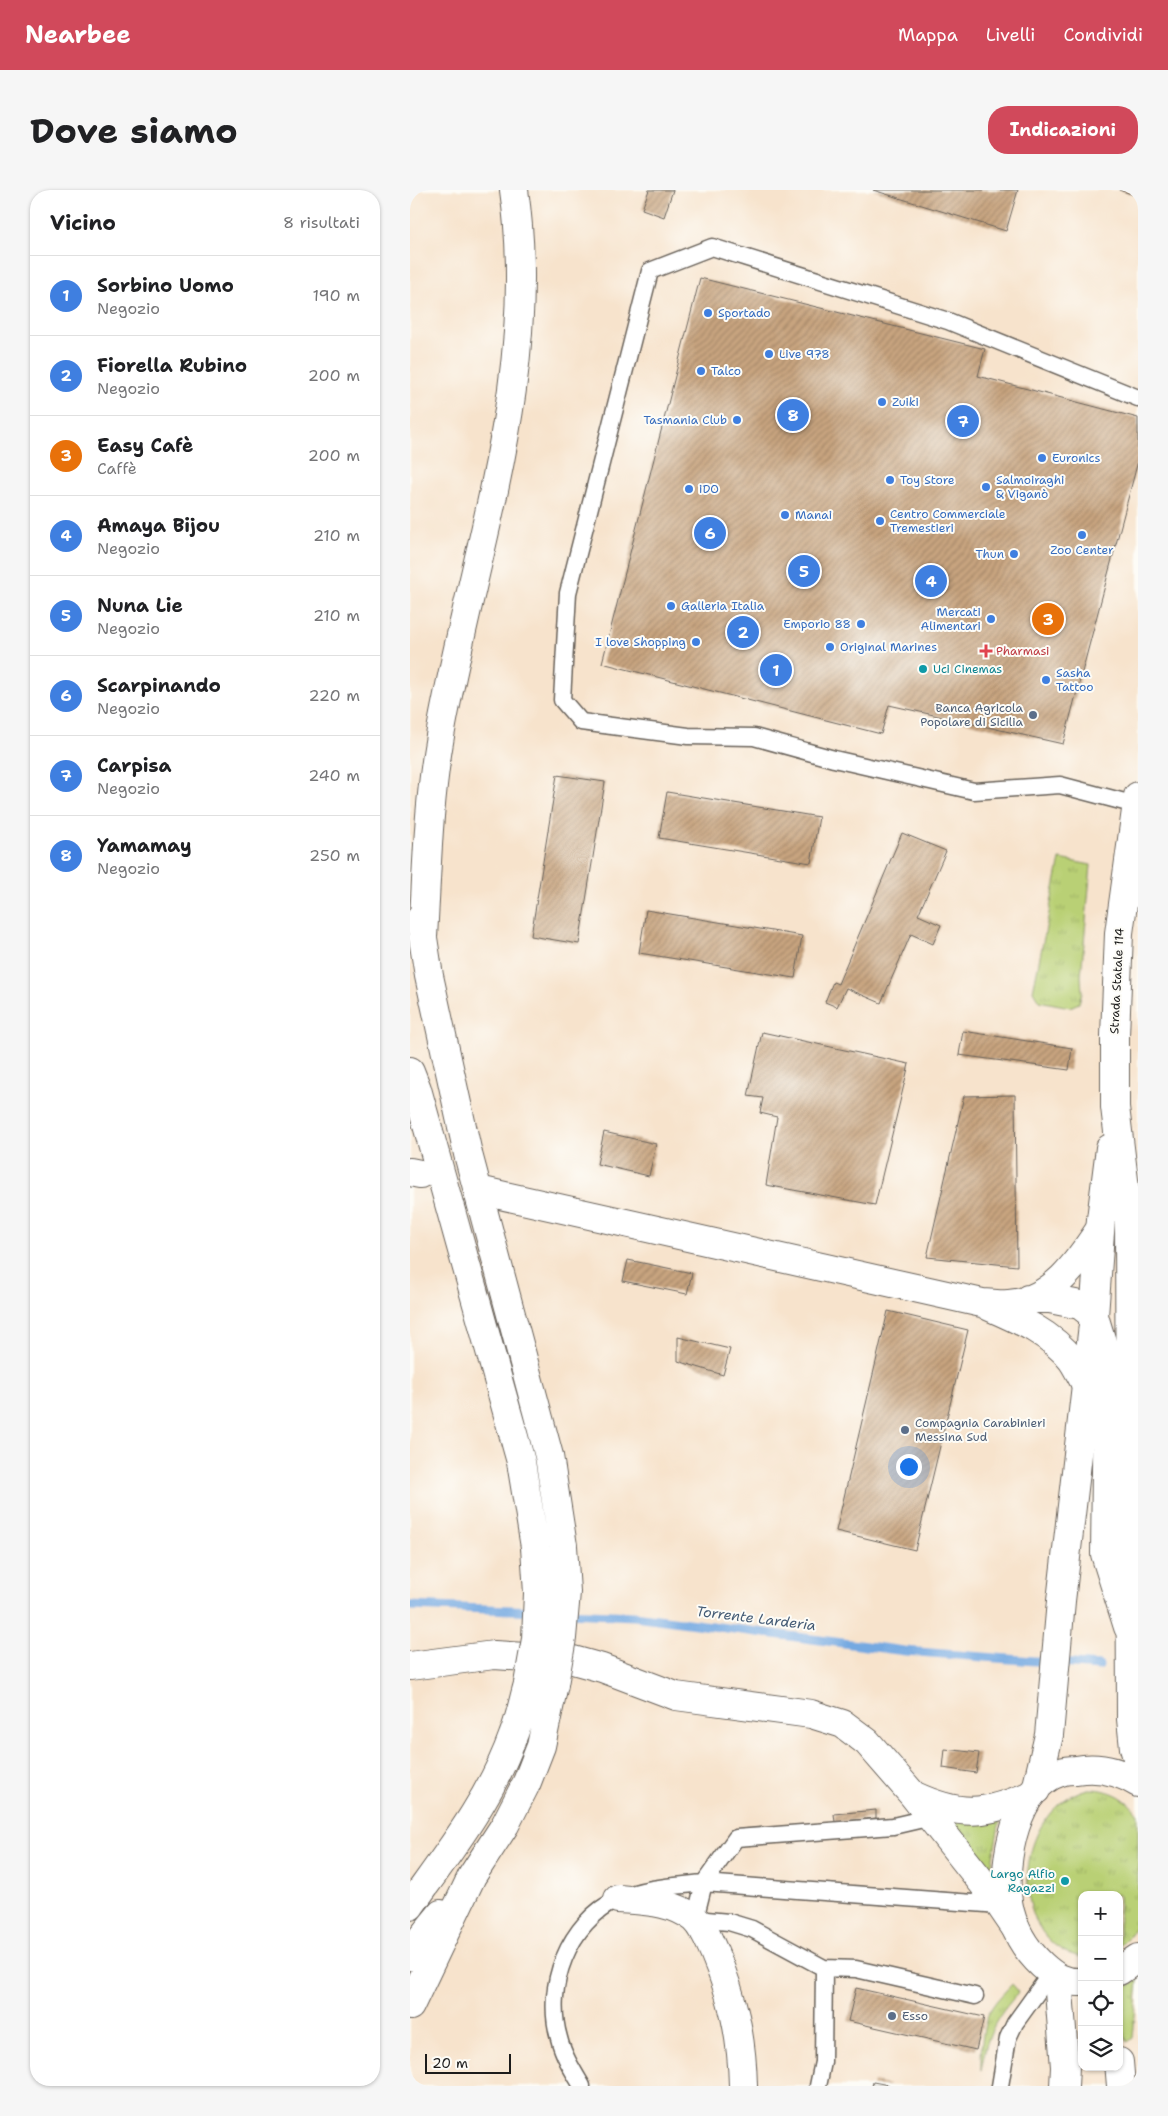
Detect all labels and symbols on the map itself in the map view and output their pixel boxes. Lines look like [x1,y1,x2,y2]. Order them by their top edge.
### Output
place label: Sportado [718,305,771,321]
marker: Sportado [702,307,714,319]
place label: Live 978 [779,346,830,362]
marker: Live 978 [763,348,775,360]
place label: Talco [711,363,741,379]
marker: Talco [695,365,707,377]
place label: Zuiki [892,394,919,410]
pin: 8 [777,396,809,434]
marker: Zuiki [876,396,888,408]
pin: 7 [947,402,979,440]
place label: Tasmania Club [643,412,727,428]
marker: Tasmania Club [731,414,743,426]
place label: Euronics [1052,450,1100,466]
marker: Euronics [1036,452,1048,464]
place label: Toy Store [900,472,955,488]
place label: Salmoiraghi & Viganò [996,472,1064,502]
marker: Toy Store [884,474,896,486]
place label: iDO [699,481,719,497]
marker: Salmoiraghi & Viganò [980,481,992,493]
marker: iDO [683,483,695,495]
place label: Centro Commerciale Tremestieri [890,506,1006,536]
place label: Manai [795,507,832,523]
marker: Manai [779,509,791,521]
pin: 6 [694,514,726,552]
marker: Centro Commerciale Tremestieri [874,515,886,527]
marker: Zoo Center [1076,529,1088,541]
place label: Zoo Center [1050,542,1114,558]
place label: Thun [976,546,1004,562]
marker: Thun [1008,548,1020,560]
pin: 5 [788,552,820,590]
pin: 4 [915,562,947,600]
place label: Galleria Italia [681,598,765,614]
marker: Galleria Italia [665,600,677,612]
pin: 3 [1032,600,1064,638]
place label: Mercati Alimentari [920,604,981,634]
pin: 2 [727,613,759,651]
marker: Mercati Alimentari [985,613,997,625]
place label: Emporio 88 [783,616,851,632]
marker: Emporio 88 [855,618,867,630]
place label: I love Shopping [595,634,686,650]
marker: I love Shopping [690,636,702,648]
place label: Original Marines [840,639,937,655]
marker: Original Marines [824,641,836,653]
place label: Pharmasi [996,643,1050,659]
marker: Pharmasi [980,645,992,657]
pin: 1 [760,651,792,689]
place label: Uci Cinemas [933,661,1002,677]
marker: Uci Cinemas [917,663,929,675]
place label: Sasha Tattoo [1056,665,1094,695]
marker: Sasha Tattoo [1040,674,1052,686]
place label: Banca Agricola Popolare di Sicilia [920,700,1024,730]
marker: Banca Agricola Popolare di Sicilia [1027,709,1039,721]
street label: Strada Statale 114 [1106,928,1128,1034]
place label: Compagnia Carabinieri Messina Sud [915,1415,1046,1445]
marker: Compagnia Carabinieri Messina Sud [899,1424,911,1436]
your location [896,1454,922,1480]
water label: Torrente Larderia [695,1602,817,1634]
place label: Largo Alfio Ragazzi [990,1866,1055,1896]
marker: Largo Alfio Ragazzi [1059,1875,1071,1887]
place label: Esso [902,2008,928,2024]
marker: Esso [886,2010,898,2022]
scale bar [425,2051,511,2074]

